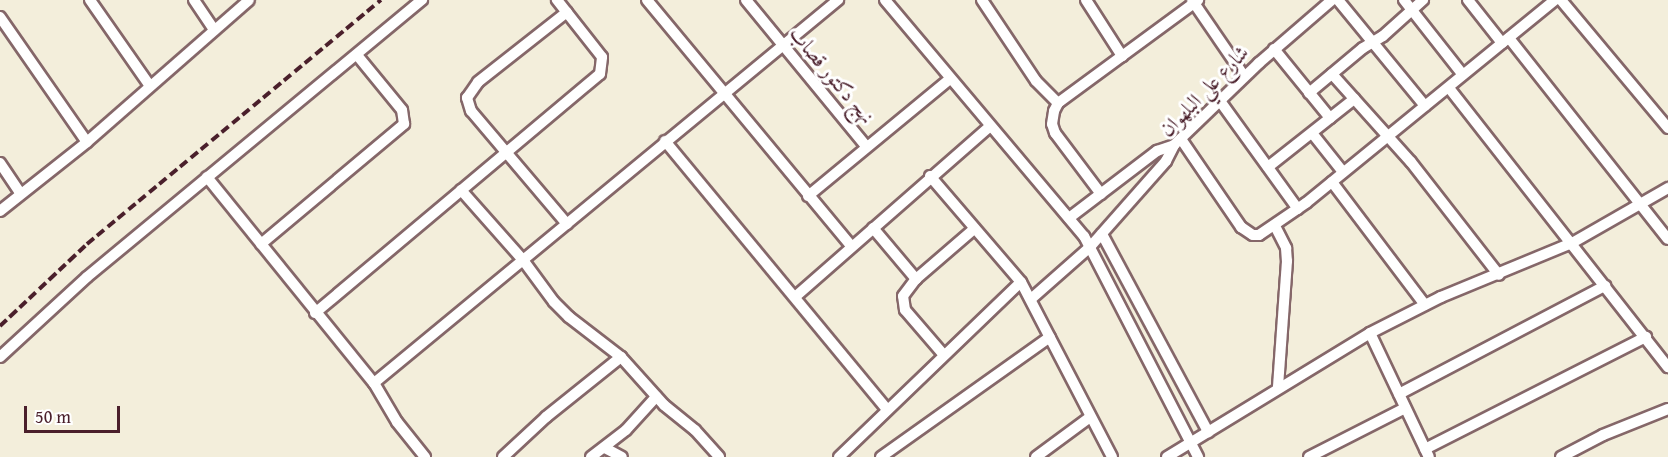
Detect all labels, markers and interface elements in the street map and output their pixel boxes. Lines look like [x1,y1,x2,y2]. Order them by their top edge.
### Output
street label: نهج دكتور قصاب [784,21,880,129]
street label: شارع علي البلهوان [1154,40,1254,142]
scale bar [27,394,123,432]
text: 50 m [35,403,71,430]

